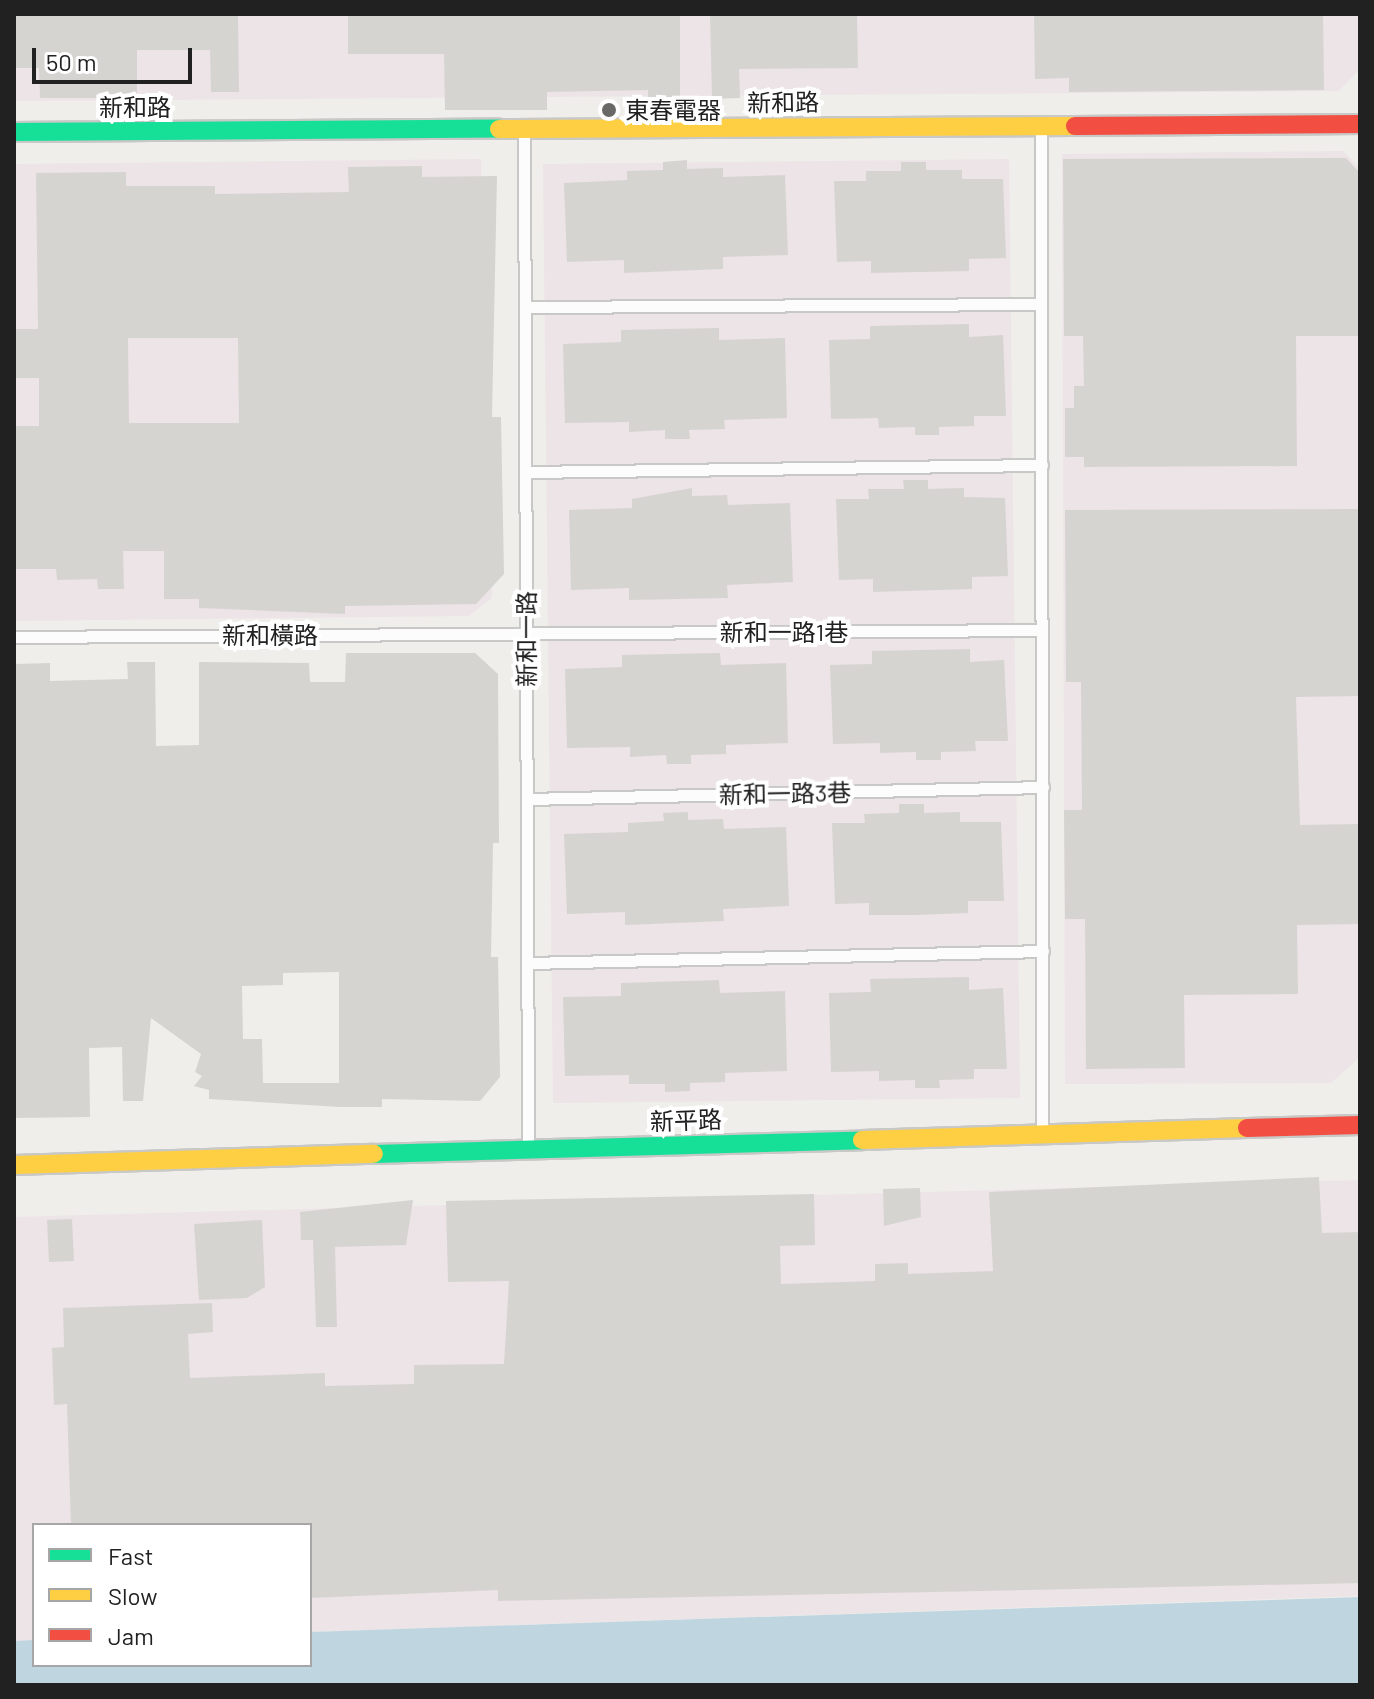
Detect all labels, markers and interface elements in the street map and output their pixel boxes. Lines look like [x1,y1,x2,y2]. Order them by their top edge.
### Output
scale bar [36,32,196,82]
text: 50 m [46,47,97,76]
street label: 新和路 [747,87,819,117]
street label: 新和路 [99,93,171,121]
place label: 東春電器 [625,96,721,124]
marker: 東春電器 [600,101,618,119]
street label: 新和一路 [512,591,540,687]
street label: 新和一路1巷 [720,618,848,646]
street label: 新和橫路 [222,621,318,649]
street label: 新和一路3巷 [719,777,851,809]
street label: 新平路 [650,1104,722,1136]
legend [32,1523,312,1667]
text: Fast [108,1541,153,1570]
text: Slow [108,1581,157,1610]
text: Jam [108,1621,154,1650]

